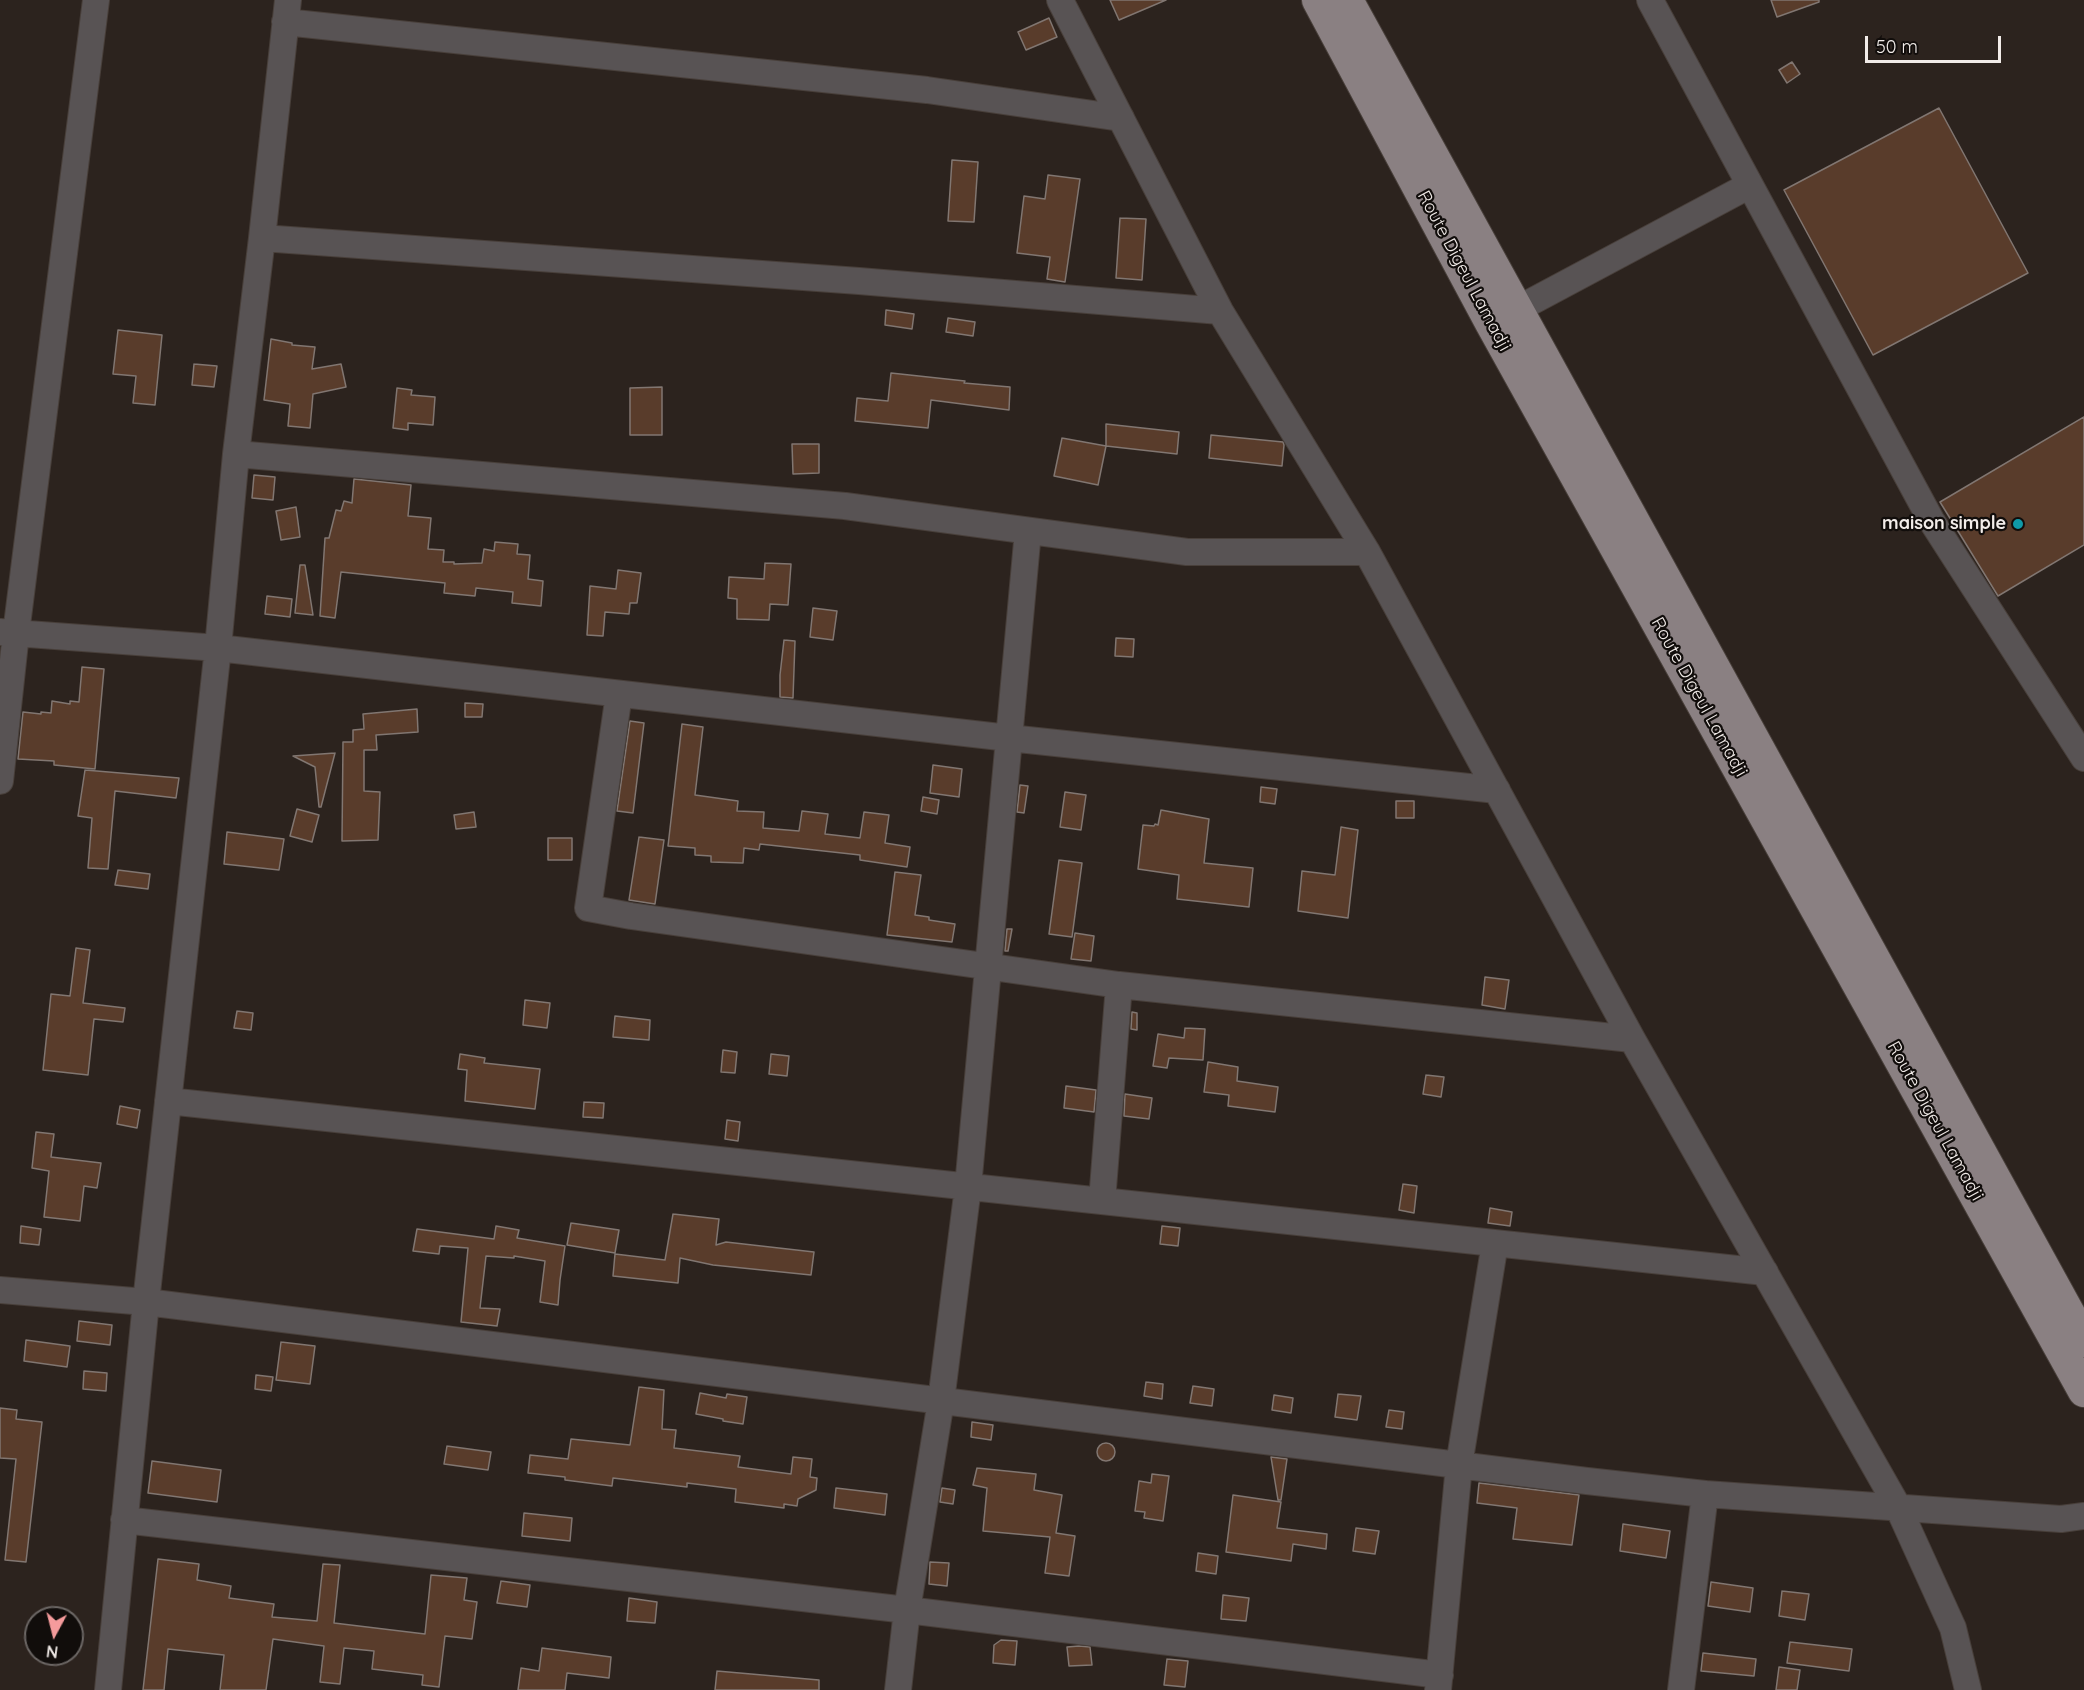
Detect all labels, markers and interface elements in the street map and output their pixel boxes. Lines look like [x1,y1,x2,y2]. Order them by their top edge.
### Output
scale bar [1868,24,2004,62]
text: 50 m [1876,35,1918,58]
street label: Route Digeul Lamadji [1413,187,1515,355]
place label: maison simple [1882,513,2006,535]
marker: maison simple [2011,517,2025,531]
street label: Route Digeul Lamadji [1646,614,1752,780]
street label: Route Digeul Lamadji [1882,1038,1988,1204]
north arrow [24,1606,84,1666]
text: N [45,1641,59,1663]

